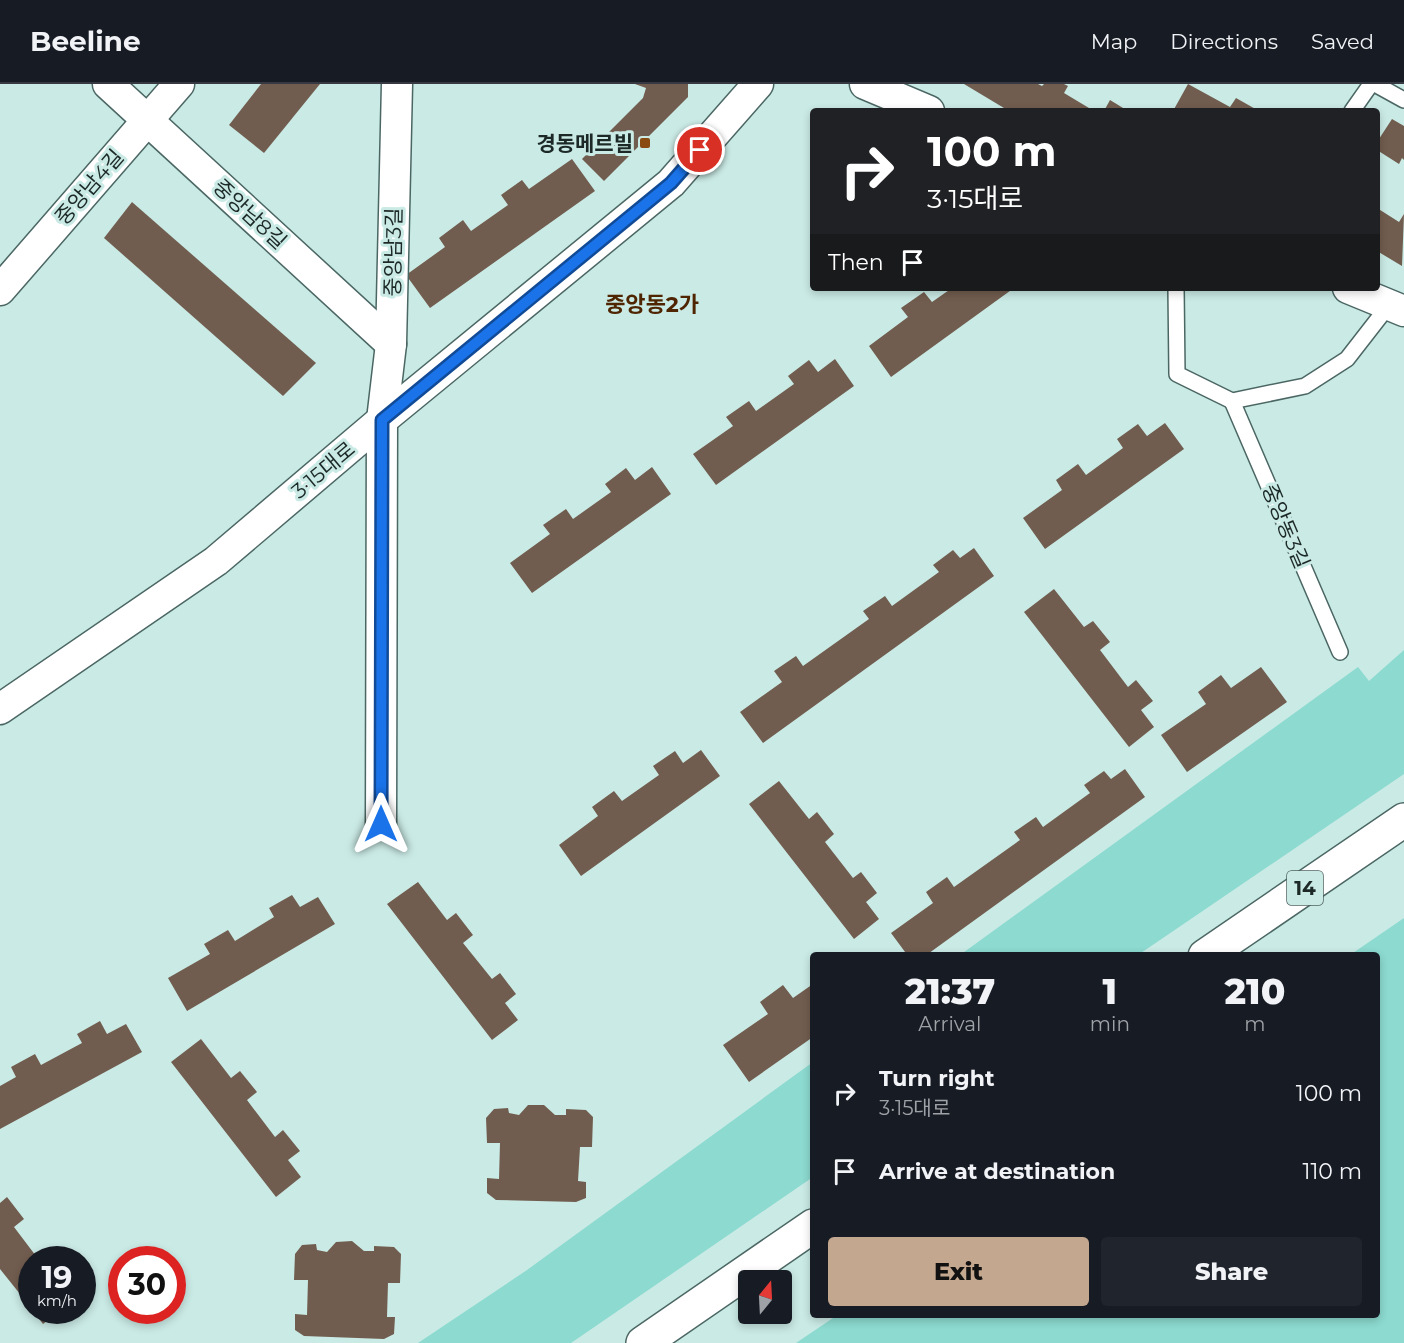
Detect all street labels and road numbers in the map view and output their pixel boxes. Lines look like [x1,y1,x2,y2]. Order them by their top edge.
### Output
street label: 중앙남4길 [50,144,128,230]
street label: 중앙남8길 [208,174,292,254]
street label: 중앙남3길 [380,207,406,297]
street label: 3·15대로 [286,436,360,504]
street label: 중앙동3길 [1257,480,1315,572]
road number: 14 [1287,871,1323,905]

